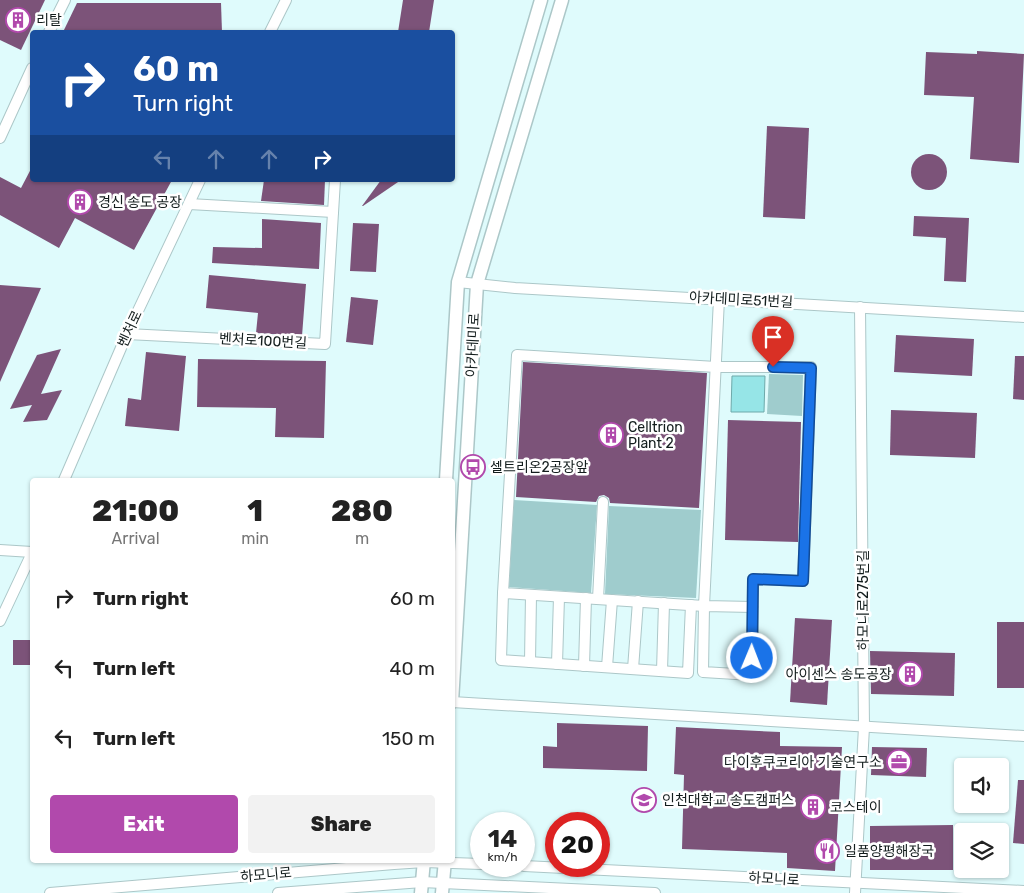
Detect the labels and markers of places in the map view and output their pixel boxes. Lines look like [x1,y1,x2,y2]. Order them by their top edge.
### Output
building icon: 리탈 [5,7,31,33]
place label: 리탈 [36,12,62,29]
building icon: 경신 송도 공장 [67,189,93,215]
place label: 경신 송도 공장 [98,194,182,211]
pin [752,316,794,367]
place label: Celltrion Plant 2 [628,419,683,452]
building icon: Celltrion Plant 2 [598,422,624,448]
bus stop icon: 셀트리온2공장앞 [460,454,486,480]
place label: 셀트리온2공장앞 [490,459,588,476]
building icon: 아이센스 송도공장 [897,661,923,687]
place label: 아이센스 송도공장 [786,666,892,683]
office icon: 다이후쿠코리아 기술연구소 [886,749,912,775]
place label: 다이후쿠코리아 기술연구소 [724,754,882,771]
school or university icon: 인천대학교 송도캠퍼스 [631,787,657,813]
place label: 인천대학교 송도캠퍼스 [662,792,794,809]
building icon: 코스테이 [800,794,826,820]
place label: 코스테이 [830,799,882,816]
restaurant icon: 일품양평해장국 [814,838,840,864]
place label: 일품양평해장국 [844,843,934,860]

